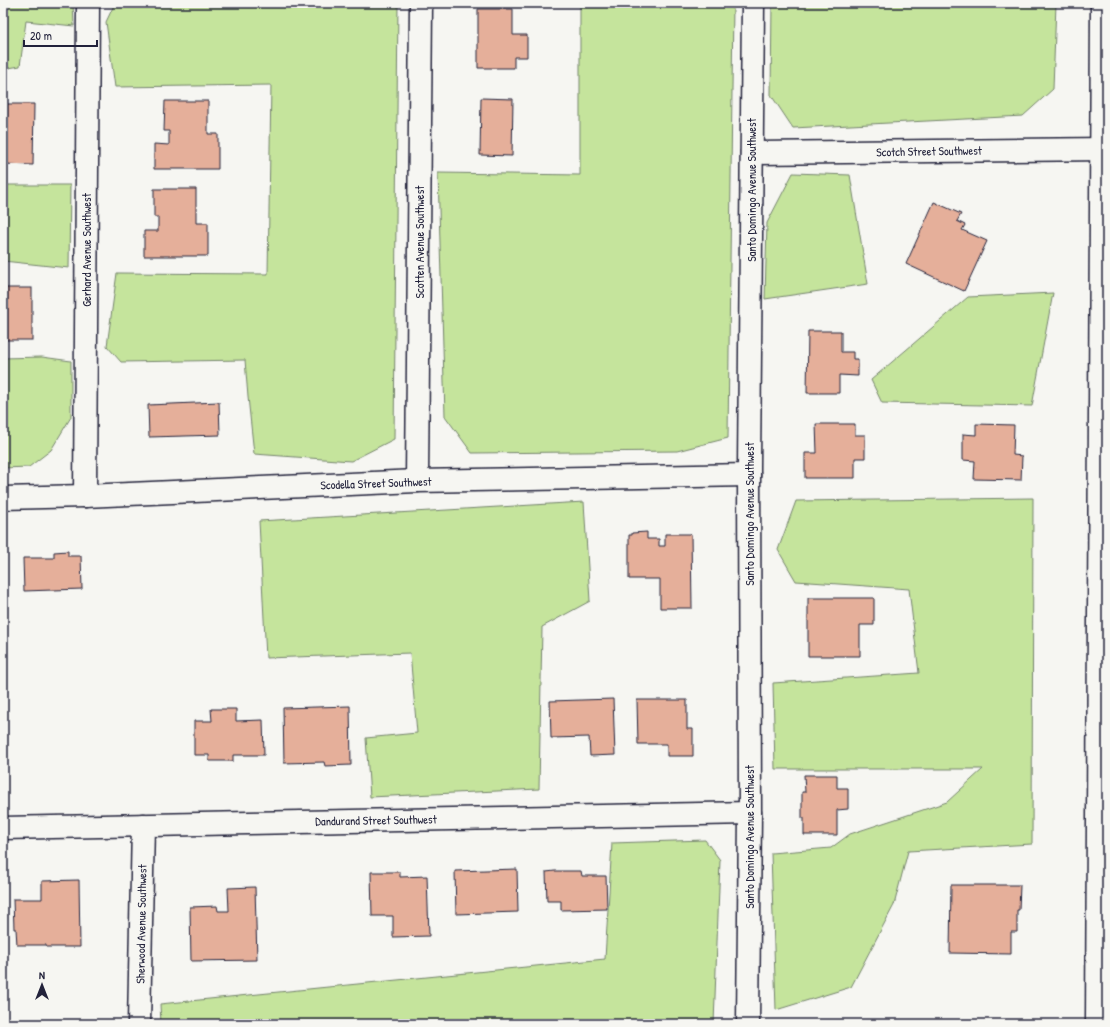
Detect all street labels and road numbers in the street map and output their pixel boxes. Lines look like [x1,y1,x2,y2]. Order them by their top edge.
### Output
street label: Santo Domingo Avenue Southwest [743,117,760,262]
street label: Scotch Street Southwest [876,142,983,160]
street label: Scotten Avenue Southwest [411,185,428,298]
street label: Gerhard Avenue Southwest [78,192,95,307]
street label: Santo Domingo Avenue Southwest [741,441,758,586]
street label: Scodella Street Southwest [320,473,433,493]
street label: Santo Domingo Avenue Southwest [741,764,758,909]
street label: Dandurand Street Southwest [315,810,438,830]
street label: Sherwood Avenue Southwest [131,863,151,984]

